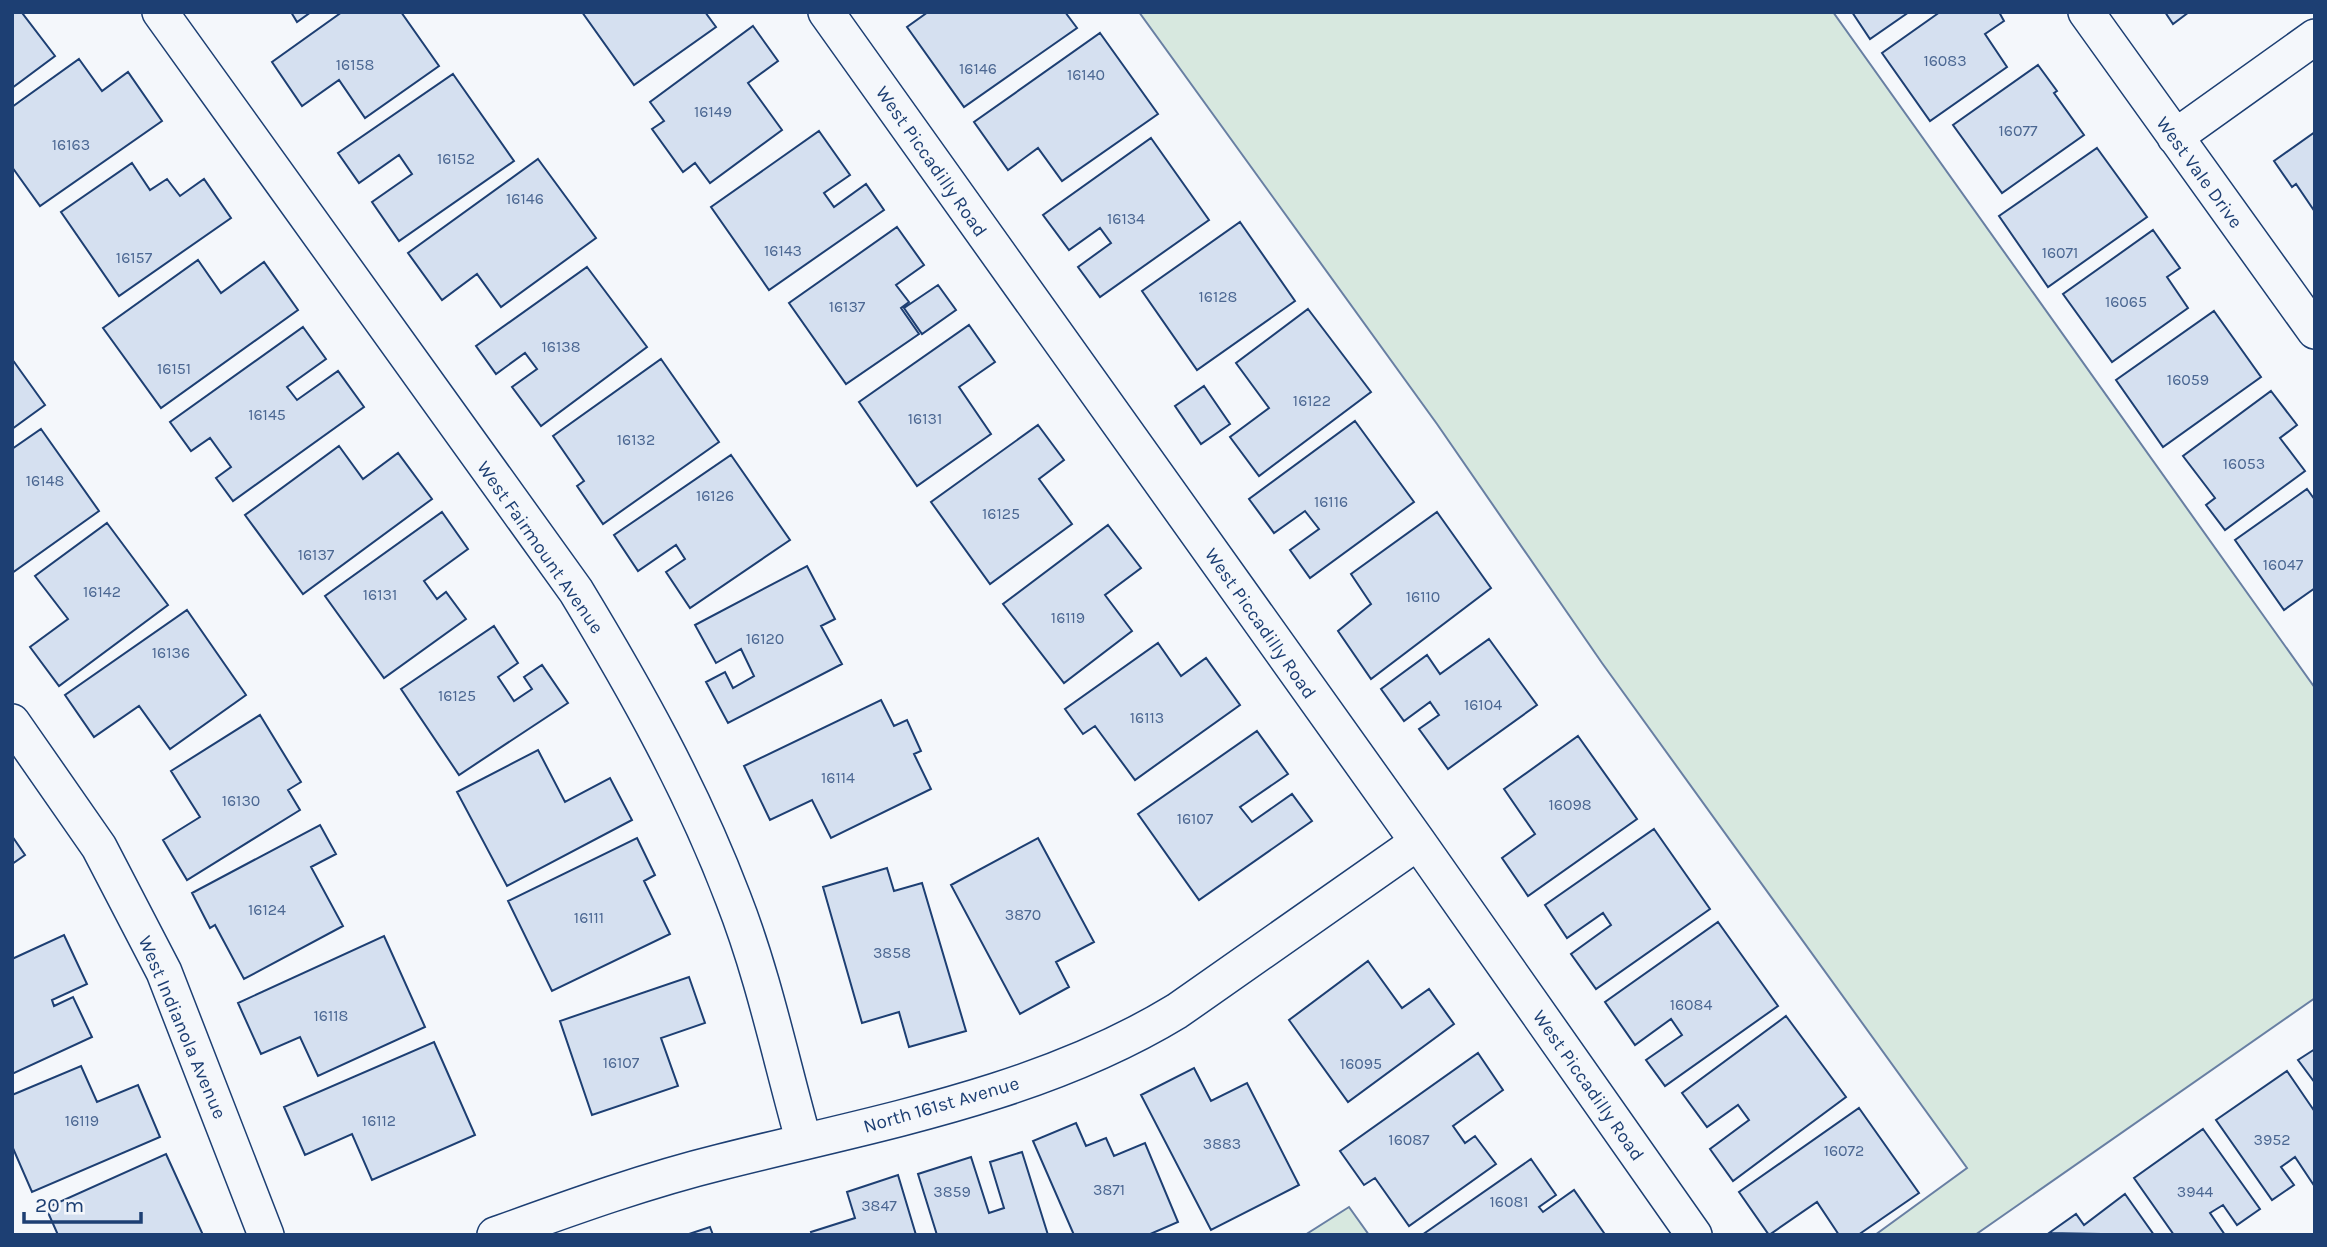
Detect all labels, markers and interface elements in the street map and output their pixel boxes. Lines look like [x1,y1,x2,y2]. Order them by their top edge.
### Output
house number: 16083 [1923,51,1967,70]
house number: 16158 [336,55,374,74]
house number: 16146 [959,59,997,78]
house number: 16140 [1067,65,1105,84]
street label: West Piccadilly Road [871,82,991,241]
house number: 16149 [694,102,732,121]
street label: West Vale Drive [2151,113,2247,233]
house number: 16077 [1999,121,2038,140]
house number: 16163 [52,135,90,154]
house number: 16152 [437,149,475,168]
house number: 16146 [506,189,544,208]
house number: 16134 [1107,209,1145,228]
house number: 16143 [764,241,802,260]
house number: 16071 [2042,243,2078,262]
house number: 16157 [116,248,153,267]
house number: 16128 [1199,287,1237,306]
house number: 16065 [2105,292,2147,311]
house number: 16137 [829,297,866,316]
house number: 16138 [541,337,581,356]
house number: 16151 [157,359,191,378]
house number: 16059 [2167,370,2209,389]
house number: 16122 [1293,391,1331,410]
house number: 16145 [248,405,286,424]
house number: 16131 [908,409,942,428]
house number: 16132 [617,430,655,449]
house number: 16053 [2223,454,2265,473]
street label: West Fairmount Avenue [472,457,608,638]
house number: 16148 [26,471,64,490]
house number: 16126 [696,486,734,505]
house number: 16116 [1314,492,1348,511]
house number: 16125 [982,504,1020,523]
street label: West Piccadilly Road [1200,544,1320,703]
house number: 16137 [298,545,335,564]
house number: 16047 [2263,555,2304,574]
house number: 16142 [83,582,121,601]
house number: 16131 [363,585,397,604]
house number: 16110 [1406,587,1440,606]
house number: 16119 [1051,608,1085,627]
house number: 16120 [746,629,784,648]
house number: 16136 [152,643,190,662]
house number: 16125 [438,686,476,705]
house number: 16104 [1464,695,1502,714]
house number: 16113 [1130,708,1164,727]
house number: 16114 [821,768,855,787]
house number: 16130 [222,791,260,810]
house number: 16098 [1548,795,1592,814]
house number: 16107 [1177,809,1214,828]
house number: 16124 [248,900,286,919]
house number: 3870 [1005,905,1041,924]
house number: 16111 [574,908,604,927]
street label: West Indianola Avenue [134,933,231,1122]
house number: 3858 [873,943,911,962]
house number: 16084 [1670,995,1712,1014]
house number: 16118 [314,1006,348,1025]
street label: West Piccadilly Road [1528,1006,1648,1165]
house number: 16107 [603,1053,640,1072]
house number: 16095 [1340,1054,1382,1073]
street label: North 161st Avenue [861,1072,1022,1138]
house number: 16119 [65,1111,99,1130]
house number: 16112 [362,1111,396,1130]
house number: 16087 [1388,1130,1430,1149]
house number: 3952 [2253,1130,2291,1149]
house number: 3883 [1203,1134,1241,1153]
house number: 16072 [1824,1141,1864,1160]
scale bar [24,1180,142,1224]
house number: 3871 [1093,1180,1125,1199]
house number: 3859 [933,1182,971,1201]
house number: 3944 [2177,1182,2213,1201]
house number: 16081 [1489,1192,1529,1211]
text: 20 m [35,1193,84,1217]
house number: 3847 [861,1196,897,1215]

